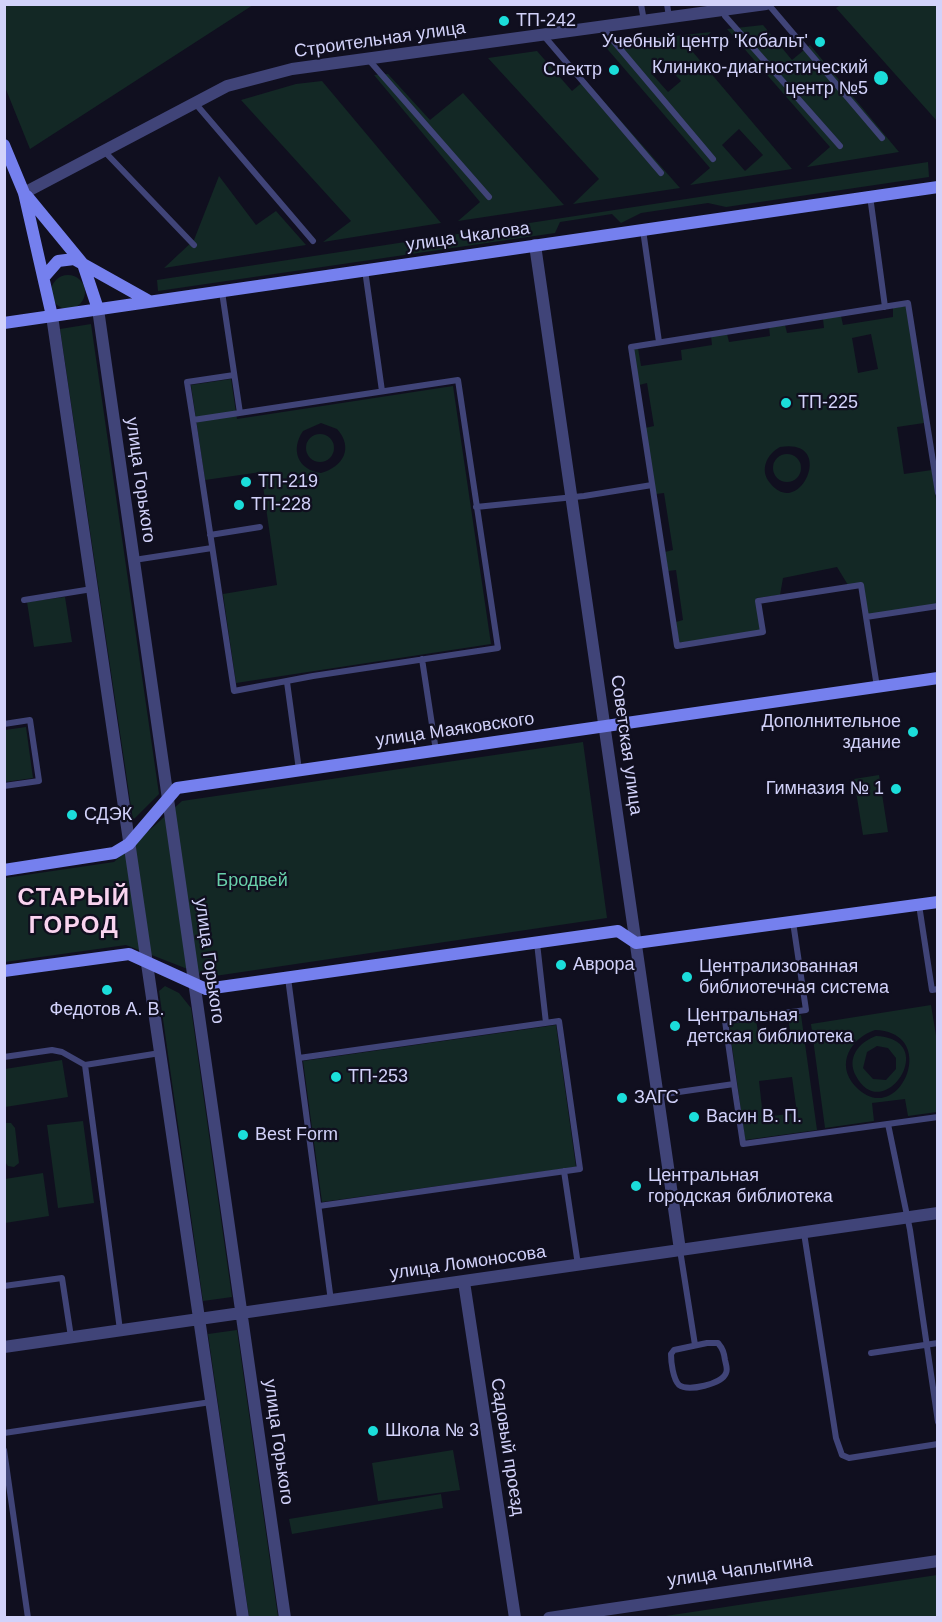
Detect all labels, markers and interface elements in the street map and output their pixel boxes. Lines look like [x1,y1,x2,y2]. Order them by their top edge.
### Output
place label: ТП-242 [516,10,576,32]
marker: ТП-242 [497,14,511,28]
street label: Строительная улица [293,17,467,63]
place label: Учебный центр 'Кобальт' [602,31,808,53]
marker: Учебный центр 'Кобальт' [813,35,827,49]
place label: Клинико-диагностический центр №5 [652,57,868,100]
place label: Спектр [543,59,602,81]
marker: Спектр [607,63,621,77]
marker: Клинико-диагностический центр №5 [872,69,890,87]
street label: улица Чкалова [405,218,531,256]
place label: ТП-225 [798,392,858,414]
marker: ТП-225 [779,396,793,410]
street label: улица Горького [120,416,160,544]
place label: ТП-219 [258,471,318,493]
marker: ТП-219 [239,475,253,489]
place label: ТП-228 [251,494,311,516]
marker: ТП-228 [232,498,246,512]
street label: Советская улица [605,674,647,816]
street label: улица Маяковского [374,708,536,752]
place label: Дополнительное здание [761,711,901,754]
marker: Дополнительное здание [906,725,920,739]
place label: Гимназия № 1 [766,778,884,800]
marker: Гимназия № 1 [889,782,903,796]
place label: СДЭК [84,804,132,826]
marker: СДЭК [65,808,79,822]
park label: Бродвей [216,870,288,892]
district label: СТАРЫЙ ГОРОД [18,884,130,940]
street label: улица Горького [189,897,229,1025]
place label: Аврора [573,954,635,976]
place label: Централизованная библиотечная система [699,956,889,998]
marker: Аврора [554,958,568,972]
marker: Централизованная библиотечная система [680,970,694,984]
marker: Федотов А. В. [100,983,114,997]
place label: Федотов А. В. [49,999,165,1021]
place label: Центральная детская библиотека [687,1005,853,1048]
marker: Центральная детская библиотека [668,1019,682,1033]
place label: ТП-253 [348,1066,408,1088]
marker: ТП-253 [329,1070,343,1084]
place label: ЗАГС [634,1087,679,1109]
marker: ЗАГС [615,1091,629,1105]
place label: Васин В. П. [706,1106,802,1128]
marker: Васин В. П. [687,1110,701,1124]
place label: Best Form [255,1124,338,1146]
marker: Best Form [236,1128,250,1142]
place label: Центральная городская библиотека [648,1165,833,1208]
marker: Центральная городская библиотека [629,1179,643,1193]
street label: улица Ломоносова [389,1241,547,1285]
street label: Садовый проезд [485,1377,529,1517]
street label: улица Горького [258,1378,298,1506]
place label: Школа № 3 [385,1420,479,1442]
marker: Школа № 3 [366,1424,380,1438]
street label: улица Чаплыгина [666,1550,814,1592]

